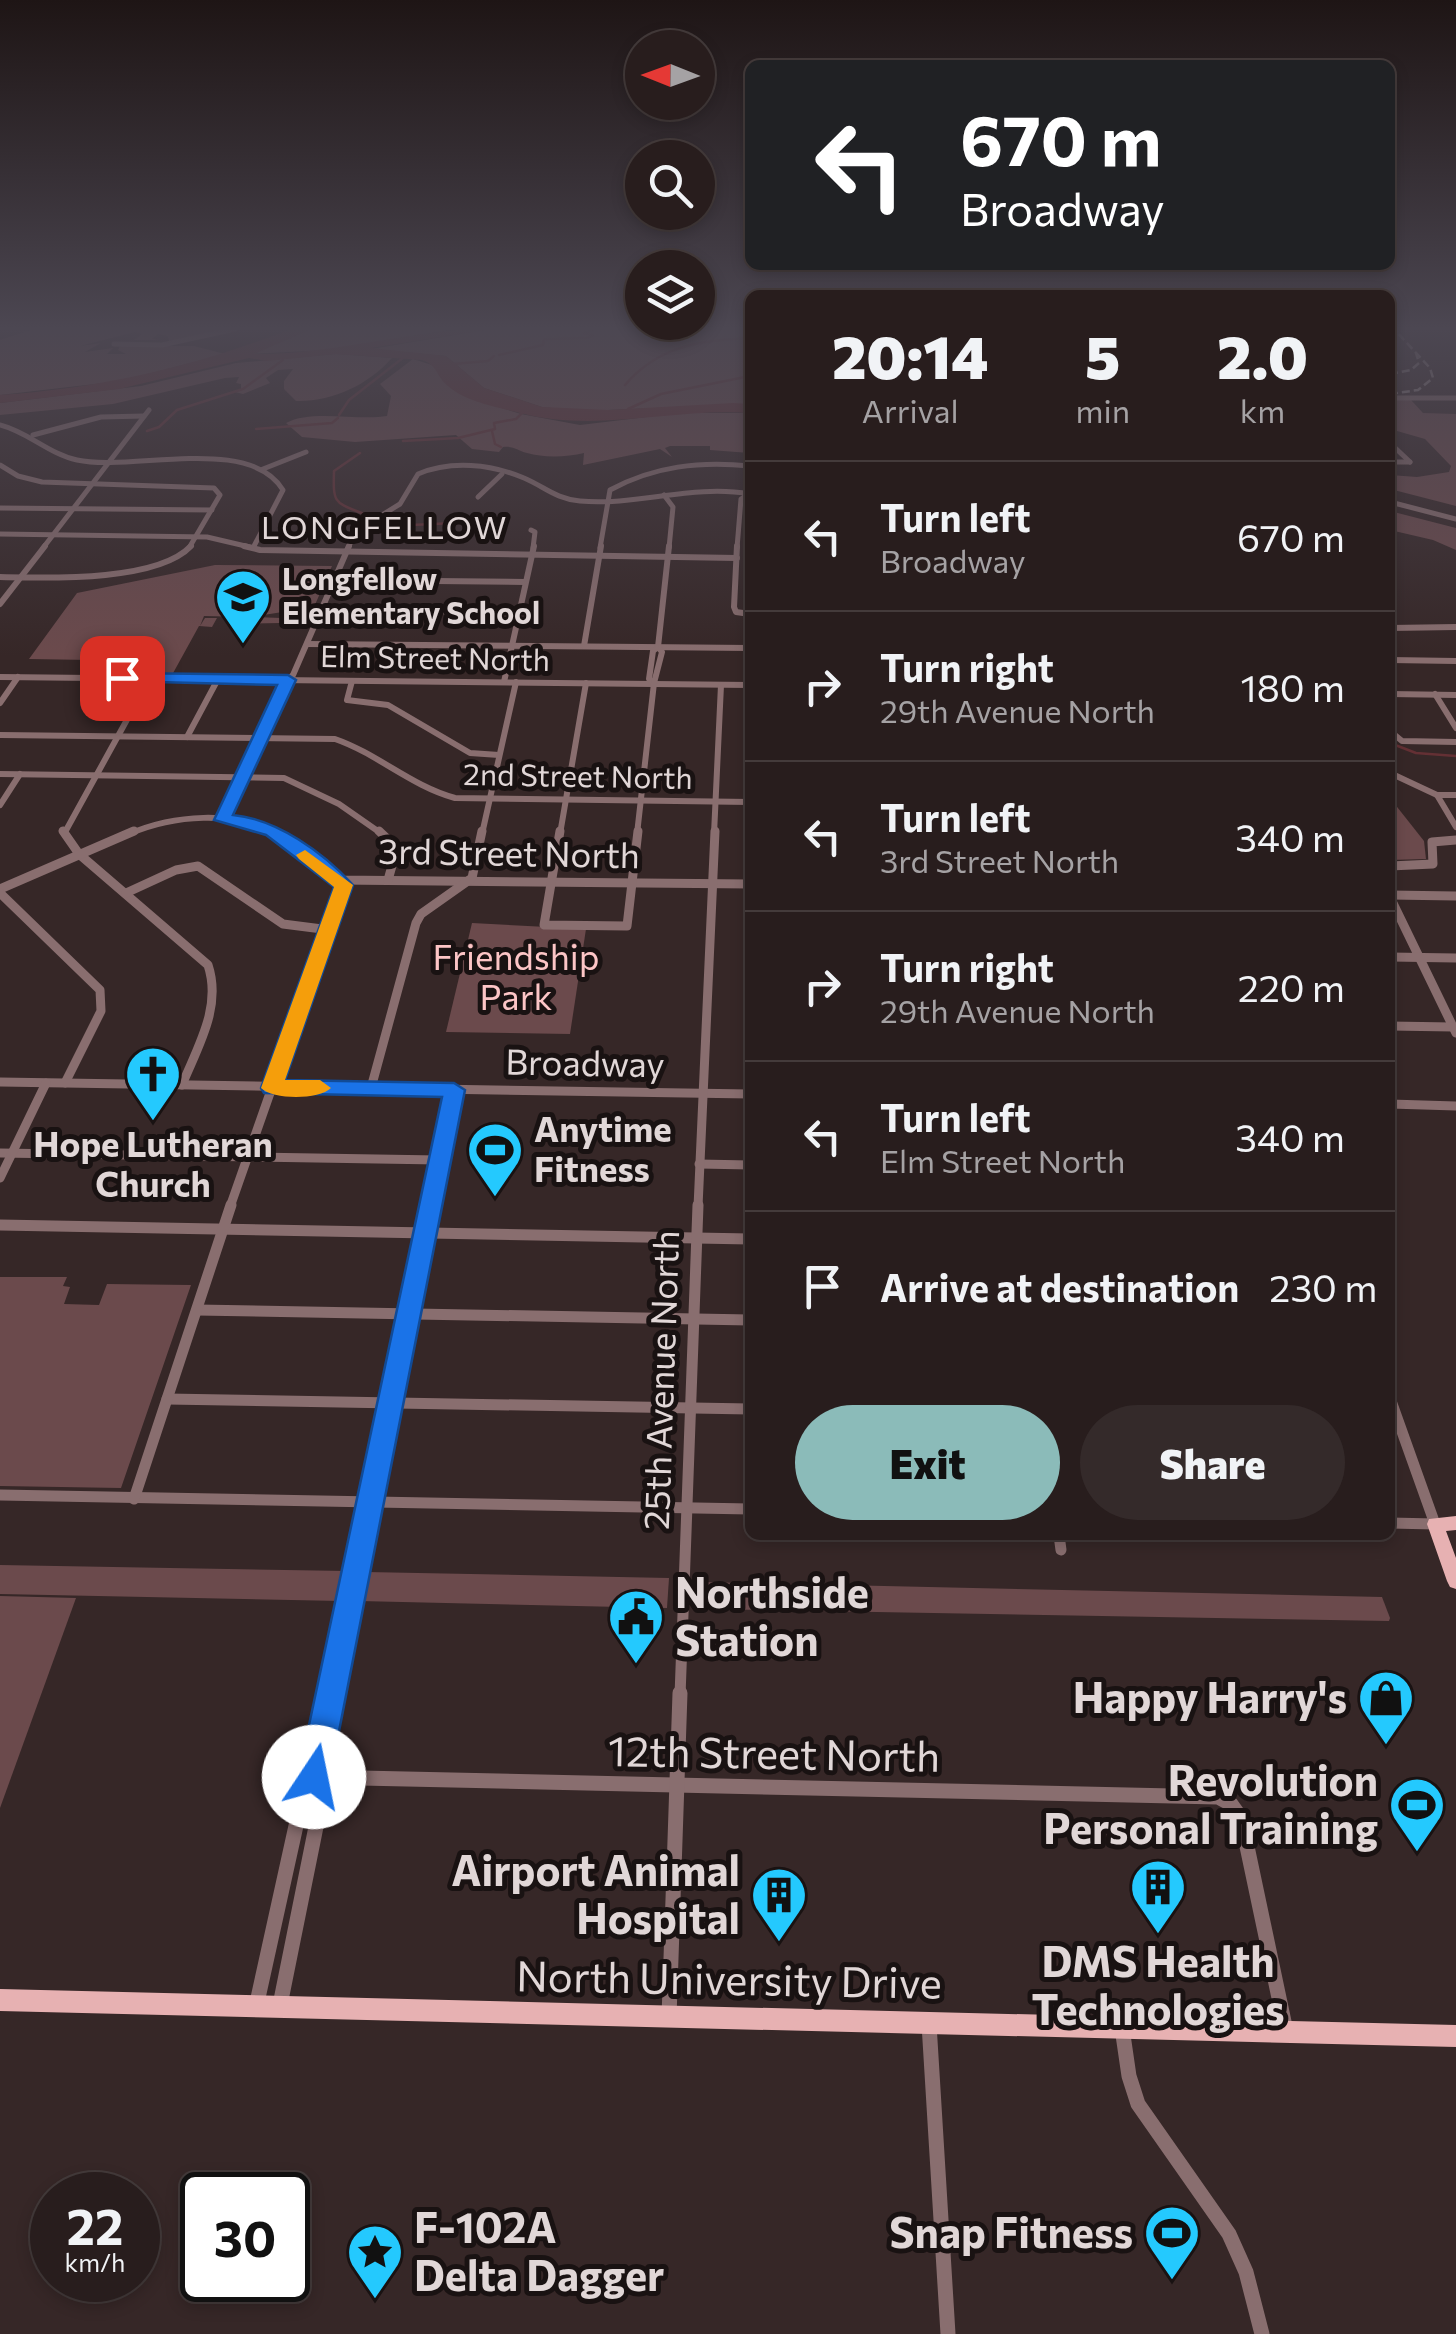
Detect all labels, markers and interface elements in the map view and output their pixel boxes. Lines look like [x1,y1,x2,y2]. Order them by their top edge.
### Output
north arrow [625,30,715,120]
map controls [625,30,715,340]
text: 670 m [960,95,1162,180]
icon: left [795,100,925,230]
button: search [625,140,715,230]
text: Broadway [960,180,1165,235]
button: layers [625,250,715,340]
text: 20:14 [832,318,989,391]
text: 5 [1085,318,1120,391]
text: 2.0 [1217,318,1308,391]
text: Arrival [862,390,959,430]
text: min [1076,390,1130,430]
text: km [1240,390,1285,430]
text: Turn left [880,493,1031,540]
district label: LONGFELLOW [261,506,509,546]
icon: left [795,509,850,564]
text: 670 m [1237,513,1345,560]
text: Broadway [880,540,1025,580]
place label: Longfellow Elementary School [282,559,540,630]
school or university icon: Longfellow Elementary School [213,567,273,646]
pin [80,636,165,721]
street label: Elm Street North [320,636,550,677]
text: Turn right [880,643,1054,690]
icon: arrive [95,651,150,706]
icon: right [795,659,850,714]
text: 180 m [1240,663,1345,710]
text: 29th Avenue North [880,690,1155,730]
street label: 2nd Street North [463,754,693,795]
text: Turn left [880,793,1031,840]
icon: left [795,809,850,864]
text: 340 m [1235,813,1345,860]
street label: 3rd Street North [378,828,640,875]
text: 3rd Street North [880,840,1119,880]
park label: Friendship Park [433,934,599,1017]
text: Turn right [880,943,1054,990]
icon: right [795,959,850,1014]
text: 220 m [1238,963,1345,1010]
text: 29th Avenue North [880,990,1155,1030]
street label: Broadway [505,1039,665,1084]
church icon: Hope Lutheran Church [123,1044,183,1123]
text: Turn left [880,1093,1031,1140]
place label: Anytime Fitness [534,1106,672,1189]
icon: left [795,1109,850,1164]
text: 340 m [1235,1113,1345,1160]
sports icon: Anytime Fitness [465,1120,525,1199]
place label: Hope Lutheran Church [33,1121,273,1204]
text: Elm Street North [880,1140,1125,1180]
street label: 25th Avenue North [633,1229,686,1530]
icon: arrive [795,1259,850,1314]
text: Arrive at destination [880,1263,1239,1310]
text: 230 m [1269,1263,1377,1310]
button: Exit [795,1405,1060,1520]
button: Share [1080,1405,1345,1520]
place label: Northside Station [675,1565,869,1665]
public building icon: Northside Station [606,1587,666,1666]
shop icon: Happy Harry's [1356,1668,1416,1747]
place label: Happy Harry's [1073,1670,1347,1722]
street label: 12th Street North [608,1723,941,1781]
position arrow [262,1725,366,1829]
place label: Revolution Personal Training [1043,1753,1378,1853]
sports icon: Revolution Personal Training [1387,1775,1447,1854]
place label: Airport Animal Hospital [451,1843,740,1943]
building icon: DMS Health Technologies [1128,1857,1188,1936]
building icon: Airport Animal Hospital [749,1865,809,1944]
place label: DMS Health Technologies [1031,1934,1285,2034]
street label: North University Drive [516,1948,942,2008]
speed limit sign: 30 [180,2172,310,2302]
text: 22 [67,2194,123,2255]
place label: F-102A Delta Dagger [414,2200,664,2300]
sports icon: Snap Fitness [1142,2203,1202,2282]
place label: Snap Fitness [889,2205,1133,2257]
place icon: F-102A Delta Dagger [345,2222,405,2301]
text: km/h [65,2247,125,2277]

